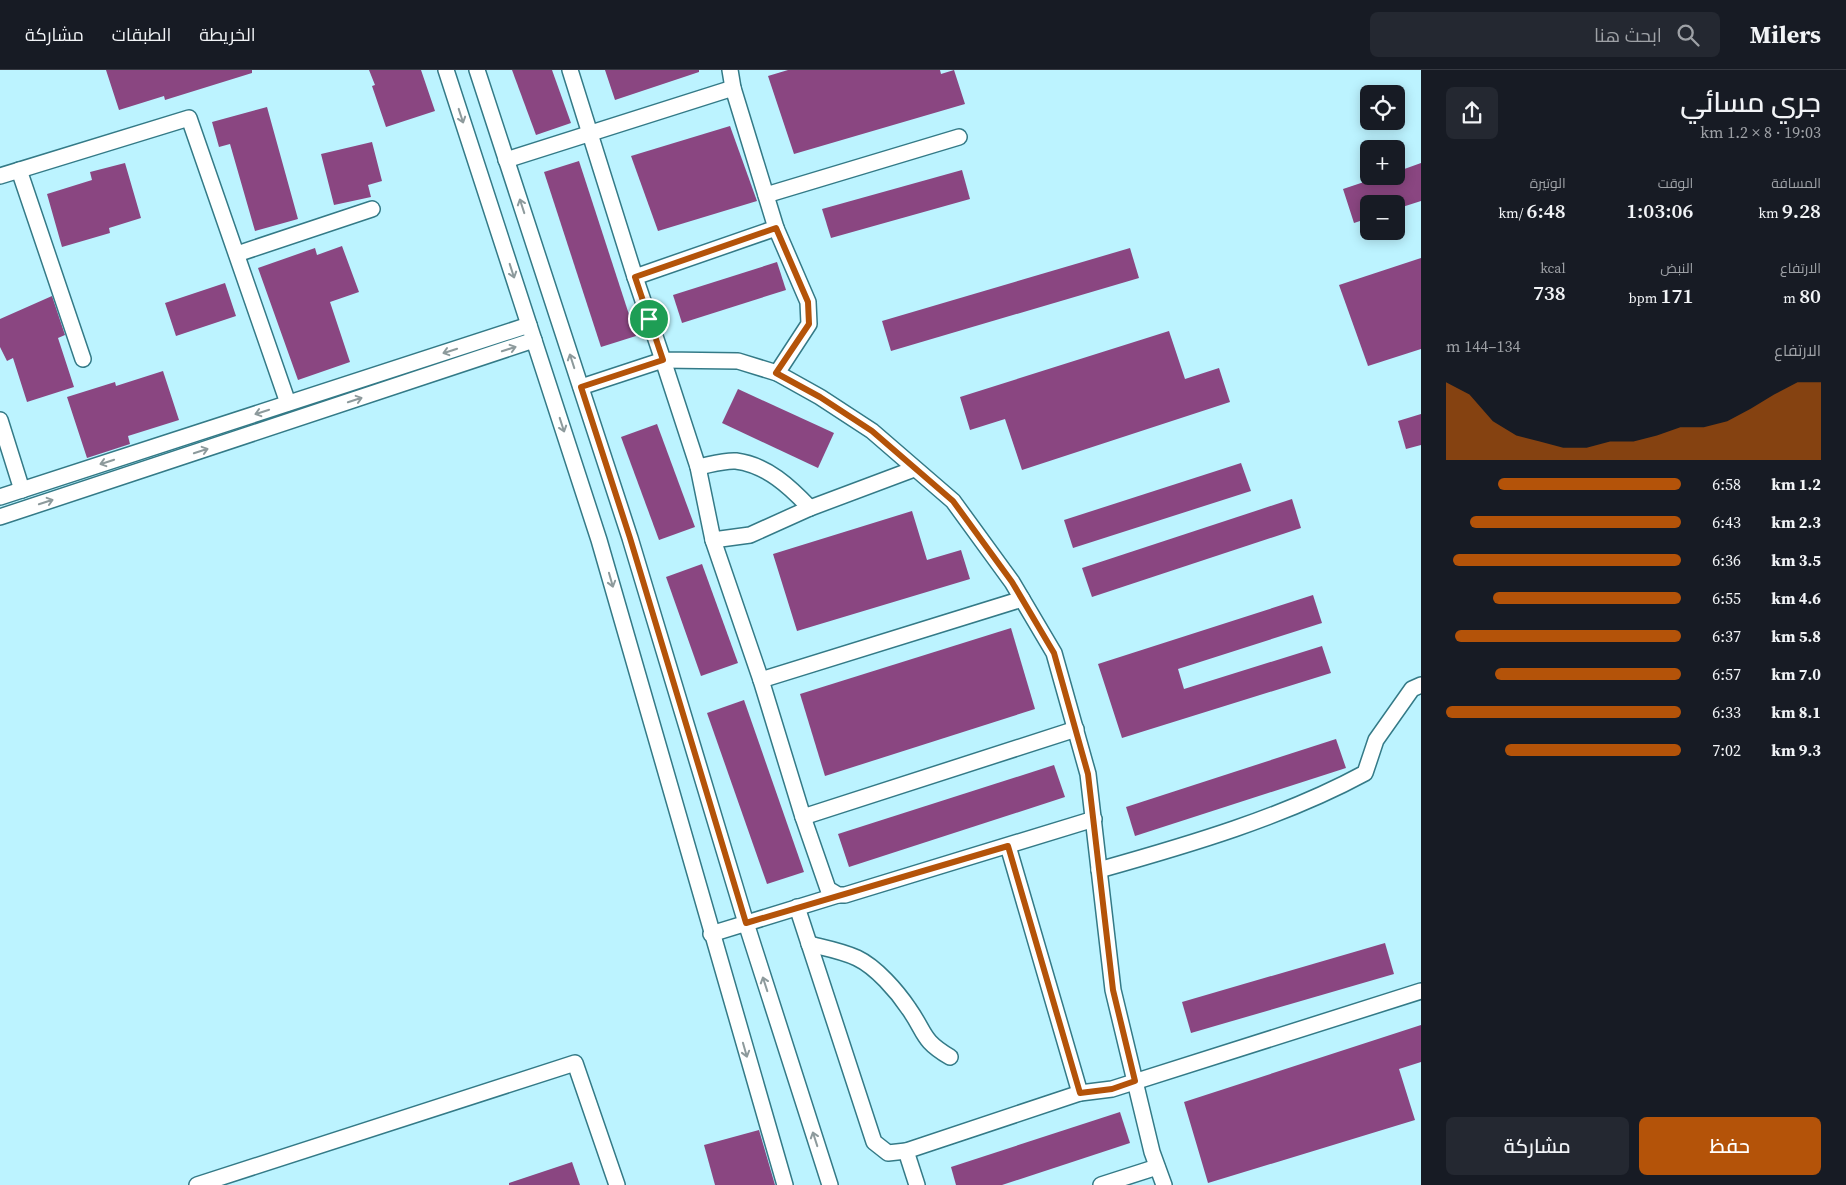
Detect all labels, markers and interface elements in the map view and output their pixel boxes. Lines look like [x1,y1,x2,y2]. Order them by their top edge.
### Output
search box [1370,12,1720,57]
text: Milers [1750,18,1821,51]
icon: search [1674,21,1702,49]
text: مشاركة [25,22,84,47]
text: الطبقات [112,22,171,47]
text: الخريطة [199,22,256,47]
text: ابحث هنا [1594,22,1662,48]
text: جري مسائي [1680,83,1821,121]
map controls [1360,85,1405,240]
button: locate [1360,85,1405,130]
button: share [1446,87,1498,139]
one-way arrow [457,108,467,124]
text: 19:03 · 8 × 1.2 km [1700,121,1821,143]
button: + [1360,140,1405,185]
text: الوتيرة [1530,173,1566,193]
text: الوقت [1658,173,1693,193]
text: المسافة [1771,173,1821,193]
button: − [1360,195,1405,240]
text: 6:48 [1527,196,1566,225]
text: 1:03:06 [1626,196,1693,225]
text: 9.28 [1782,196,1821,225]
one-way arrow [516,198,526,214]
text: /km [1498,203,1527,223]
text: km [1758,203,1782,223]
text: kcal [1540,258,1566,278]
text: النبض [1660,258,1693,278]
text: الارتفاع [1780,258,1821,278]
one-way arrow [507,263,517,279]
text: 738 [1533,278,1566,307]
text: 171 [1661,281,1693,310]
text: 80 [1799,281,1821,310]
text: bpm [1629,288,1661,308]
text: m [1783,288,1799,308]
pin [628,298,670,340]
icon: arrive [635,305,663,333]
text: 134–144 m [1446,335,1520,357]
text: الارتفاع [1774,339,1821,361]
one-way arrow [501,343,517,353]
one-way arrow [442,347,458,356]
one-way arrow [567,353,577,369]
one-way arrow [347,394,363,404]
one-way arrow [254,407,270,417]
one-way arrow [558,417,567,433]
one-way arrow [192,445,208,455]
one-way arrow [100,458,116,467]
text: 6:58 [1712,473,1741,495]
text: 1.2 km [1771,473,1821,495]
one-way arrow [38,497,54,506]
text: 6:43 [1712,511,1741,533]
text: 2.3 km [1771,511,1821,533]
text: 6:36 [1712,549,1741,571]
text: 3.5 km [1771,549,1821,571]
one-way arrow [606,572,616,588]
text: 6:55 [1712,587,1741,609]
text: 4.6 km [1771,587,1821,609]
text: 6:37 [1712,625,1741,647]
text: 5.8 km [1771,625,1821,647]
text: 6:57 [1712,663,1741,685]
text: 7.0 km [1771,663,1821,685]
text: 6:33 [1712,701,1741,723]
text: 8.1 km [1771,701,1821,723]
text: 7:02 [1712,739,1741,761]
text: 9.3 km [1771,739,1821,761]
one-way arrow [760,977,769,992]
one-way arrow [741,1042,750,1058]
button: مشاركة [1446,1117,1629,1175]
button: حفظ [1639,1117,1821,1175]
one-way arrow [810,1131,819,1147]

